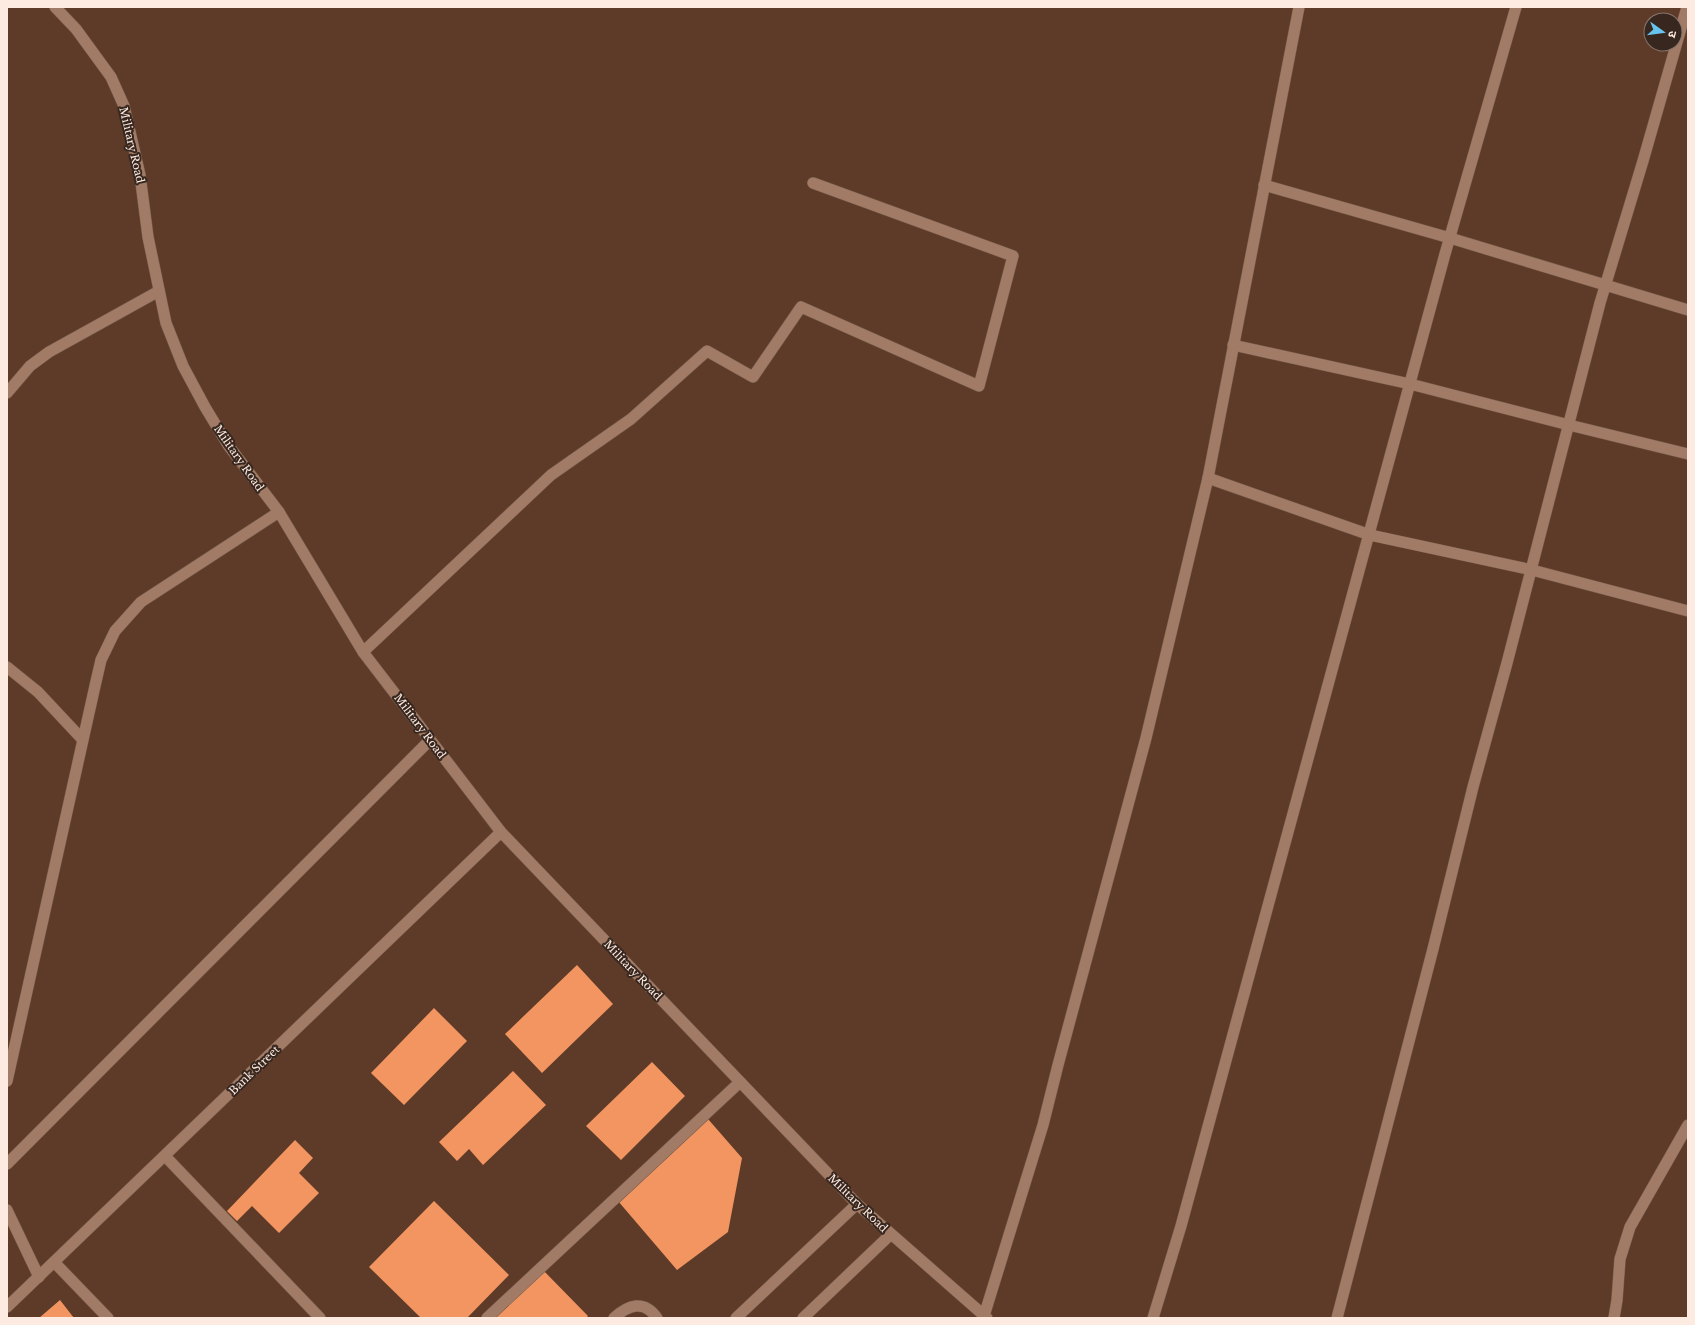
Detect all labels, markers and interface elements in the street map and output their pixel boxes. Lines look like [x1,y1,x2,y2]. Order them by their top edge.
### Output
north arrow [1643,12,1683,52]
text: उ [1665,30,1680,40]
street label: Military Road [116,106,148,185]
street label: Military Road [211,422,267,494]
street label: Military Road [391,691,449,762]
street label: Military Road [601,937,665,1003]
street label: Bank Street [226,1042,283,1098]
street label: Military Road [825,1171,891,1235]

